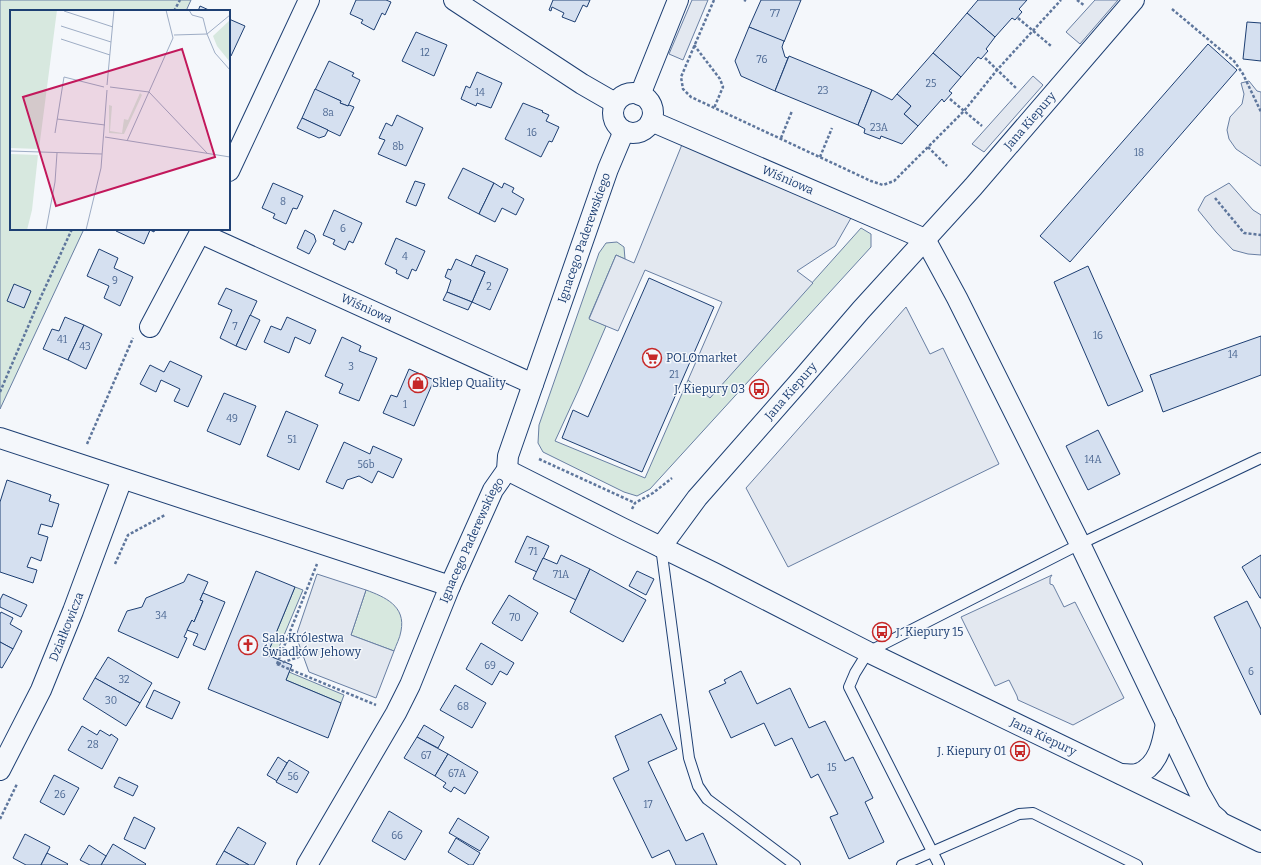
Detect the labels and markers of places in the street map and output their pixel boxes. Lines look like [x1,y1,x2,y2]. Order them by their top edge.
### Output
supermarket icon: POLOmarket [641,347,663,369]
place label: POLOmarket [666,351,738,365]
shop icon: Sklep Quality [407,372,429,394]
place label: Sklep Quality [432,376,507,390]
bus stop icon: J. Kiepury 03 [748,378,770,400]
place label: J. Kiepury 03 [673,382,745,396]
bus stop icon: J. Kiepury 15 [871,621,893,643]
place label: J. Kiepury 15 [895,625,963,639]
place label: Sala Królestwa Świadków Jehowy [262,631,362,659]
church icon: Sala Królestwa Świadków Jehowy [237,634,259,656]
bus stop icon: J. Kiepury 01 [1009,740,1031,762]
place label: J. Kiepury 01 [936,744,1006,758]

